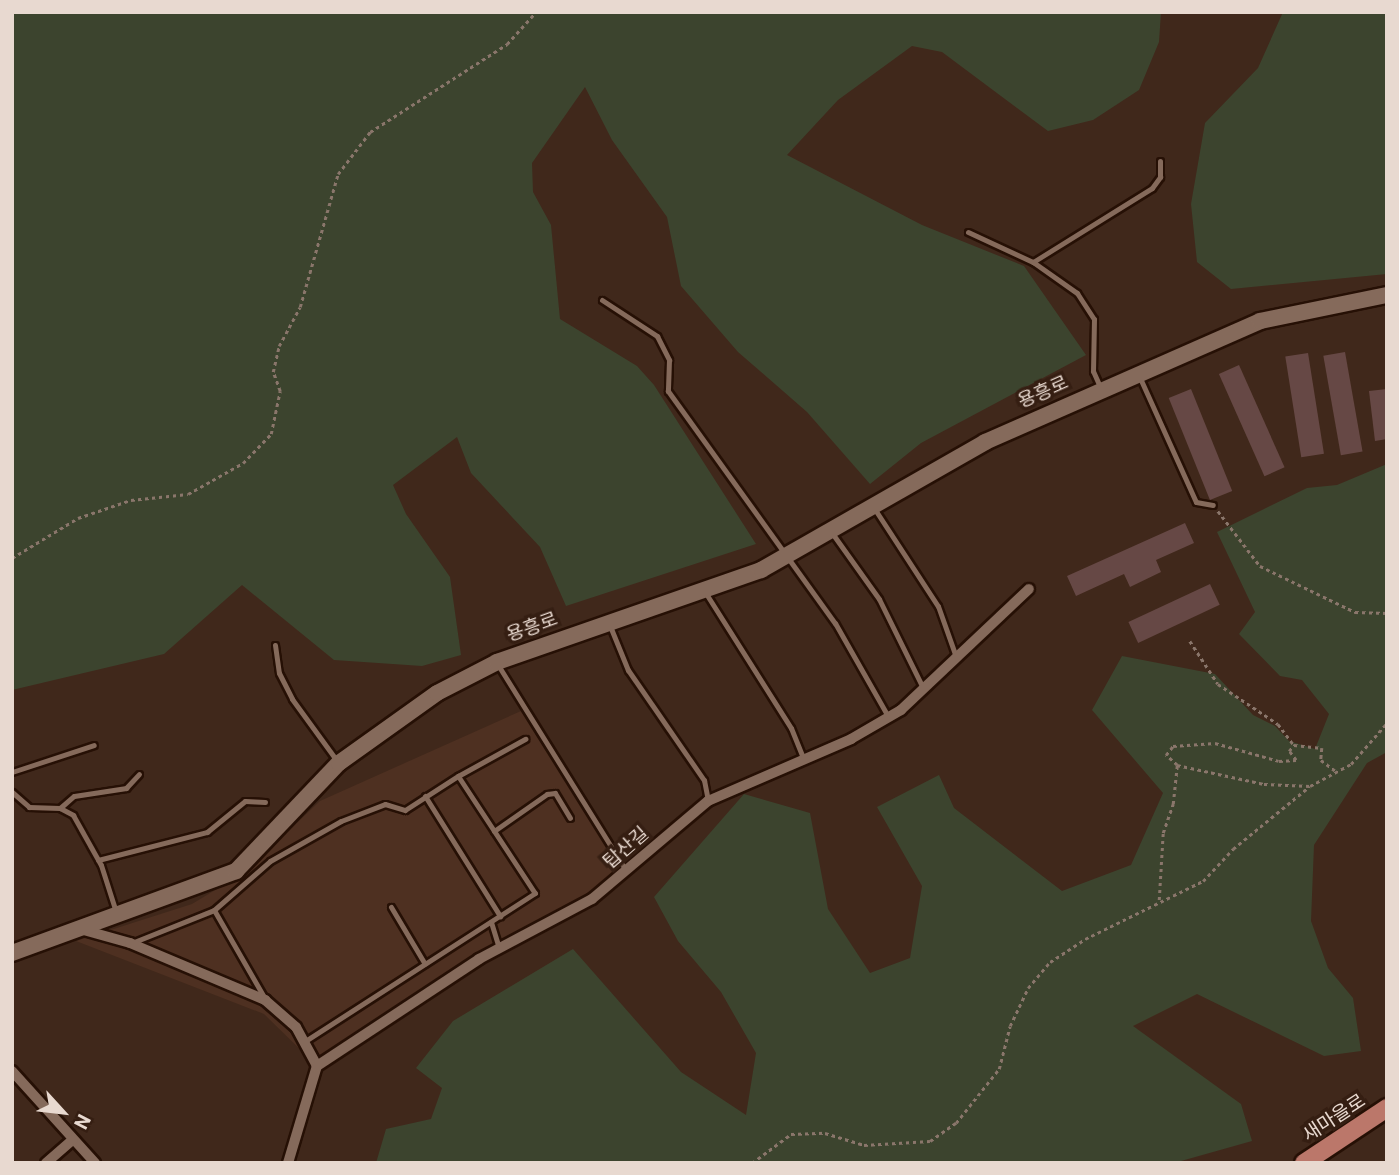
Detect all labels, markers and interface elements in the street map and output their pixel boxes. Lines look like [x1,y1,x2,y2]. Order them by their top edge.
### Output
street label: 용흥로 [1014,371,1072,413]
street label: 용흥로 [503,607,561,647]
street label: 탑산길 [599,822,653,874]
north arrow [28,1077,98,1147]
street label: 새마을로 [1298,1089,1370,1147]
text: N [69,1111,95,1133]

